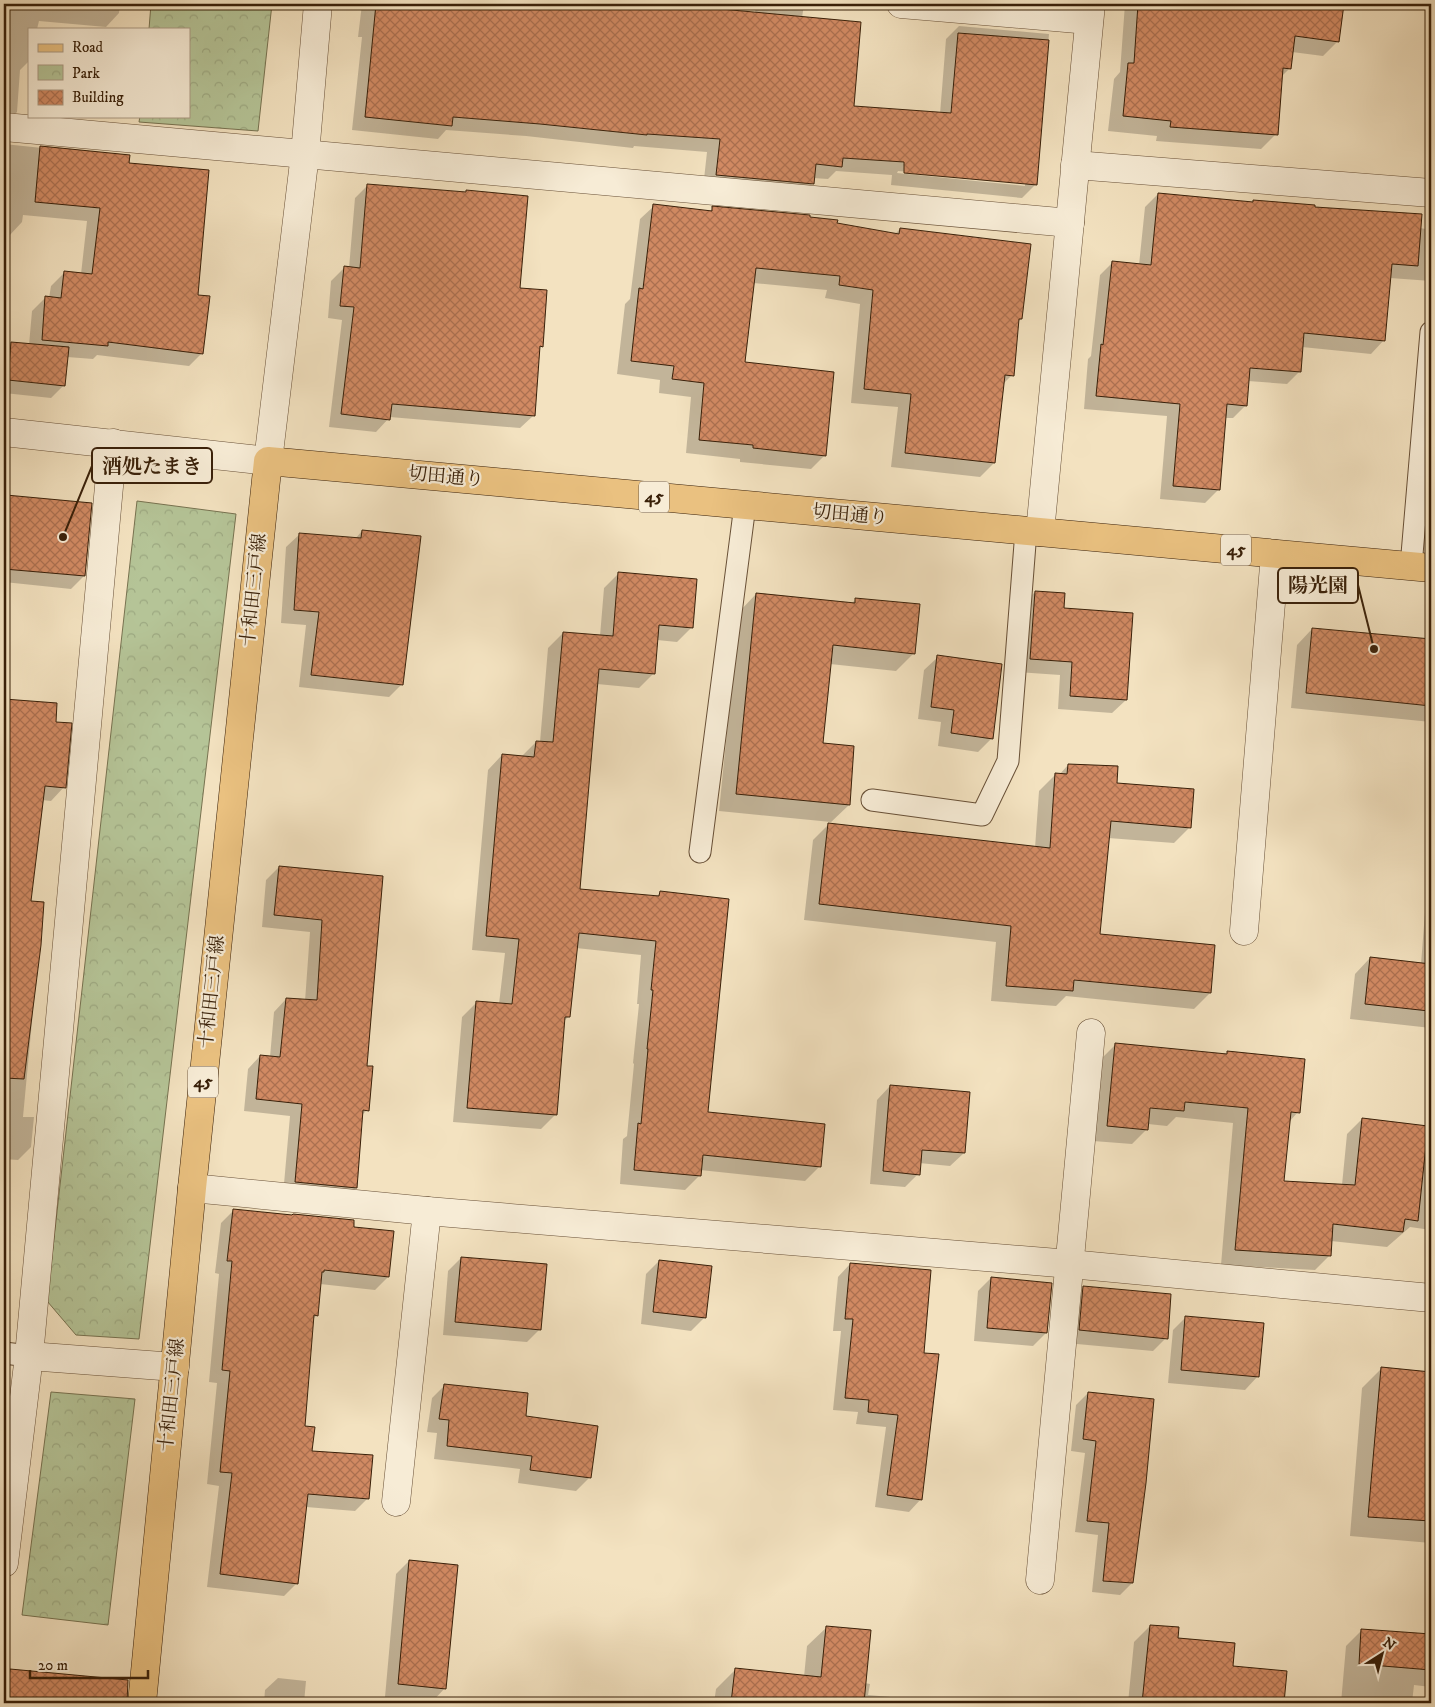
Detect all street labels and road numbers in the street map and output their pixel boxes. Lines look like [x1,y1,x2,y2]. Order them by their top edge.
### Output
street label: 切田通り [407,462,485,492]
road number: 45 [639,482,669,512]
street label: 切田通り [811,500,889,530]
street label: 十和田三戸線 [237,532,271,648]
road number: 45 [1221,534,1251,566]
street label: 十和田三戸線 [195,934,229,1050]
road number: 45 [188,1066,218,1098]
street label: 十和田三戸線 [155,1337,189,1453]

